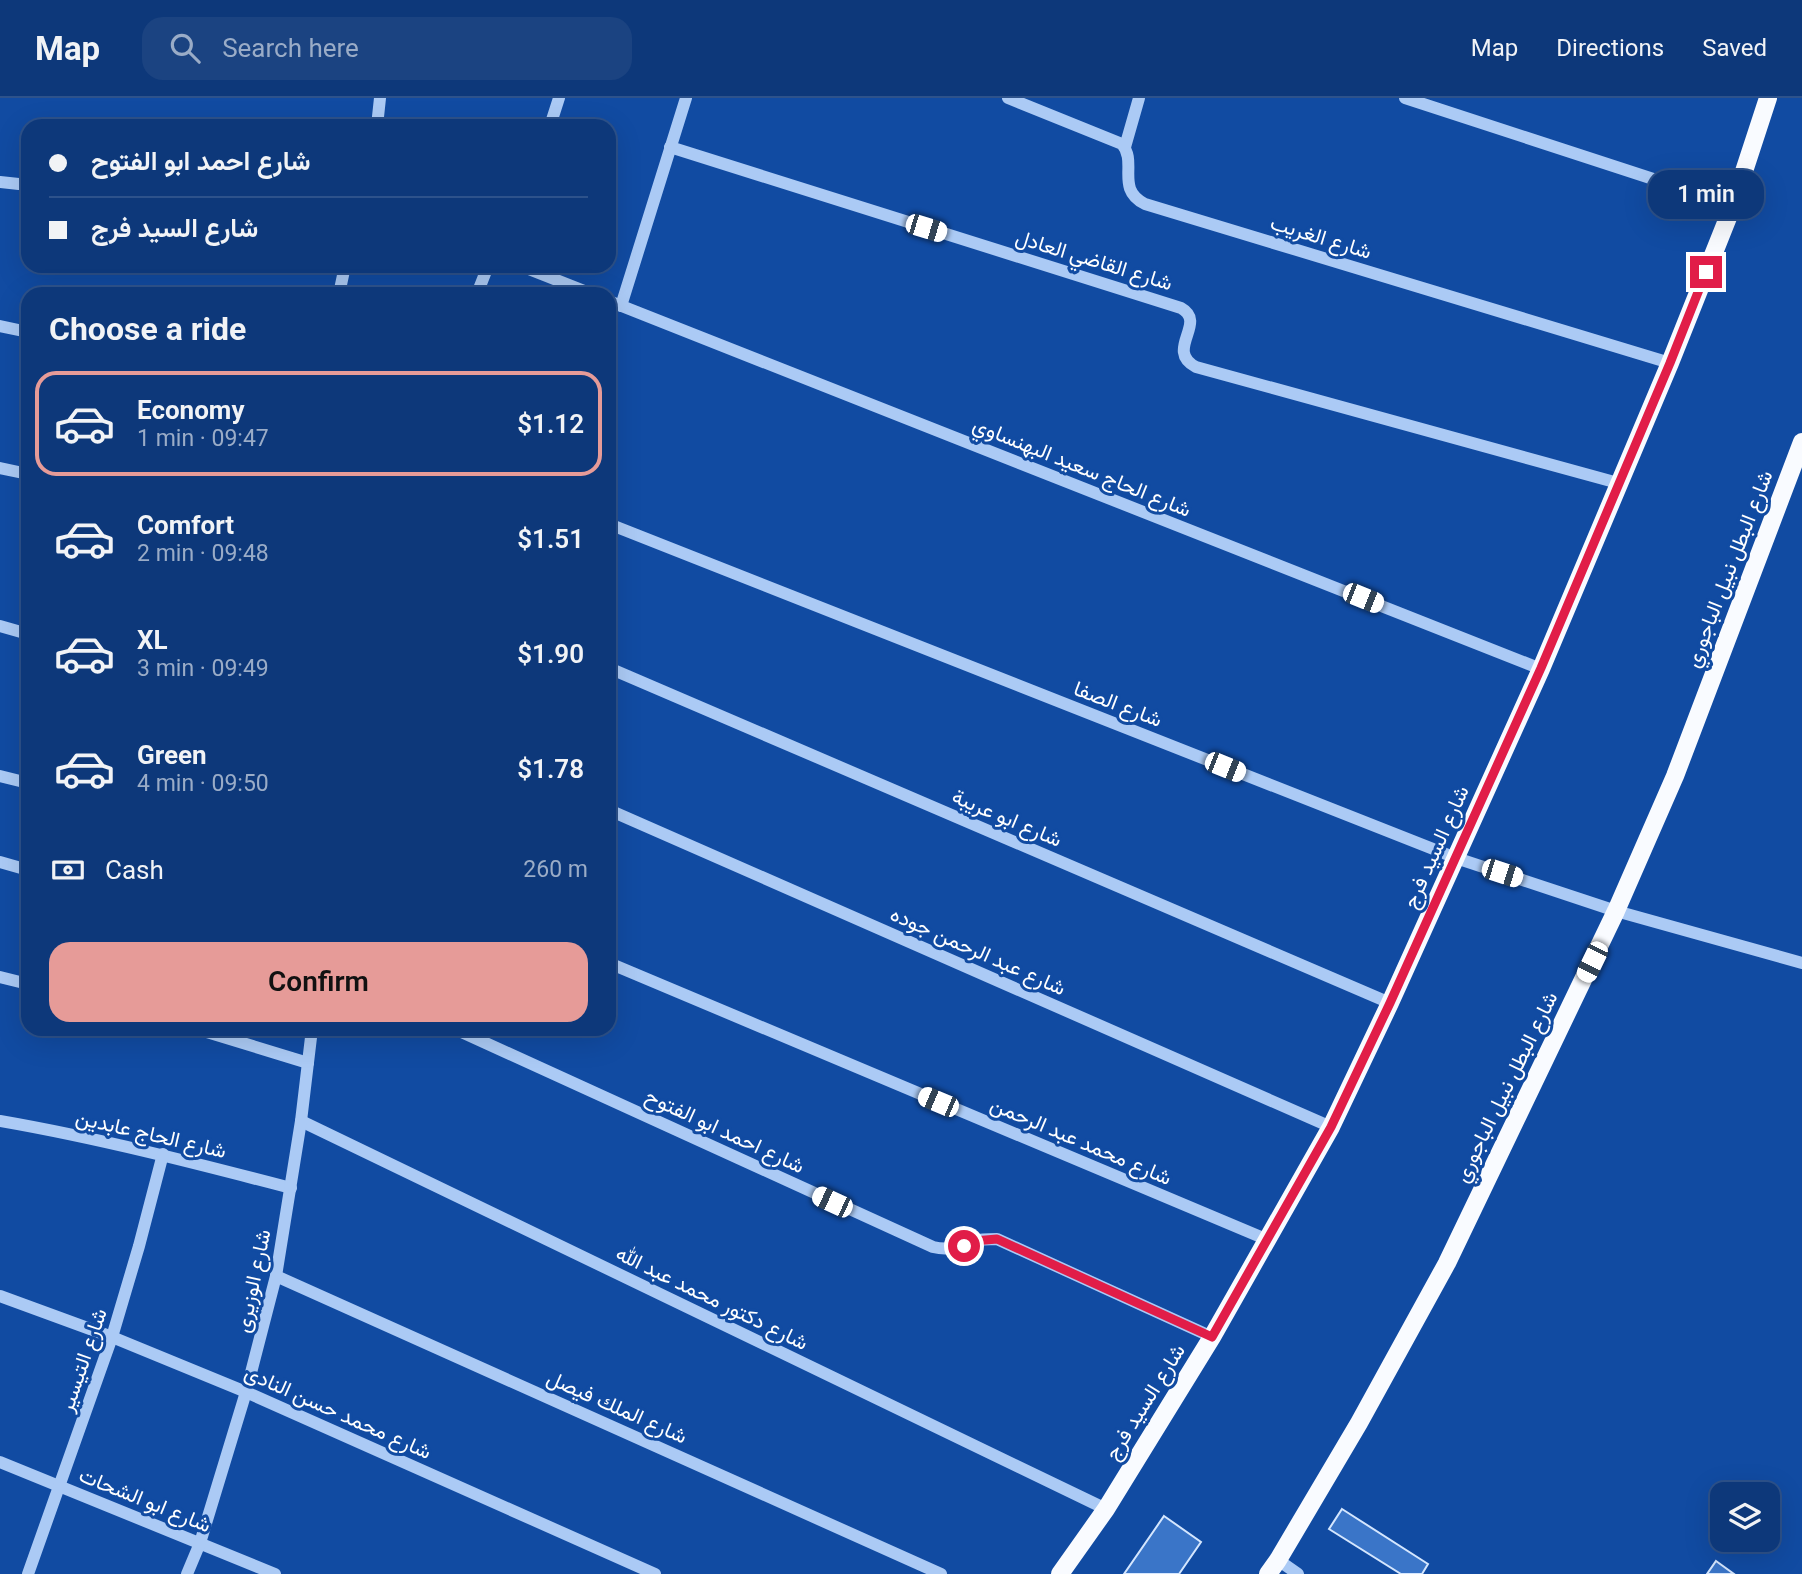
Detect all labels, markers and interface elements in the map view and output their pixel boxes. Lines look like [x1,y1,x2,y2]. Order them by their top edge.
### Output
search box [142,17,632,80]
text: Map [35,29,100,68]
icon: search [166,29,204,67]
text: Search here [222,33,359,63]
text: Map [1471,34,1518,62]
text: Directions [1556,34,1664,62]
text: Saved [1702,34,1767,62]
text: شارع احمد ابو الفتوح [91,146,311,176]
callout: 1 min [1648,170,1764,220]
text: 1 min [1677,181,1735,208]
street label: شارع الغريب [1267,210,1375,266]
car [903,212,950,244]
text: شارع السيد فرج [91,213,258,243]
street label: شارع القاضي العادل [1011,225,1175,300]
route end [1690,256,1722,288]
text: Choose a ride [49,310,246,348]
icon: car [53,392,116,455]
text: Economy [137,395,244,425]
text: $1.12 [517,409,584,439]
street label: شارع الحاج سعيد البهنساوي [968,412,1195,526]
text: 1 min · 09:47 [137,425,269,452]
street label: شارع البطل نبيل الباجوري [1680,467,1782,673]
icon: car [53,507,116,570]
text: Comfort [137,510,234,540]
text: $1.51 [517,524,584,554]
text: 2 min · 09:48 [137,540,269,567]
car [1340,580,1387,616]
icon: car [53,622,116,685]
text: XL [137,625,168,655]
text: $1.90 [517,639,584,669]
text: 3 min · 09:49 [137,655,269,682]
street label: شارع الصفا [1070,676,1165,734]
icon: car [53,737,116,800]
text: Green [137,740,207,770]
car [1202,749,1249,785]
text: $1.78 [517,754,584,784]
text: 4 min · 09:50 [137,770,269,797]
street label: شارع السيد فرج [1398,782,1476,913]
street label: شارع ابو عريبة [948,784,1065,854]
icon: cash [49,851,87,889]
text: Cash [105,855,164,885]
text: 260 m [523,856,588,883]
car [1479,857,1526,889]
street label: شارع عبد الرحمن جوده [886,902,1069,1002]
car [1574,939,1611,985]
button: Confirm [49,942,588,1022]
street label: شارع البطل نبيل الباجوري [1449,988,1567,1188]
street label: شارع احمد ابو الفتوح [641,1084,808,1180]
car [915,1084,962,1120]
street label: شارع محمد عبد الرحمن [986,1092,1175,1192]
street label: شارع الحاج عابدين [73,1105,229,1165]
car [809,1184,856,1220]
street label: شارع الوزيرى [230,1227,278,1335]
route start [948,1230,980,1262]
street label: شارع دكتور محمد عبد الله [611,1240,812,1357]
street label: شارع التيسير [54,1305,114,1416]
street label: شارع السيد فرج [1100,1340,1192,1465]
street label: شارع محمد حسن النادى [240,1360,435,1466]
street label: شارع الملك فيصل [542,1365,691,1450]
street label: شارع ابو الشحات [75,1463,214,1539]
map controls [1710,1482,1780,1552]
button: layers [1710,1482,1780,1552]

